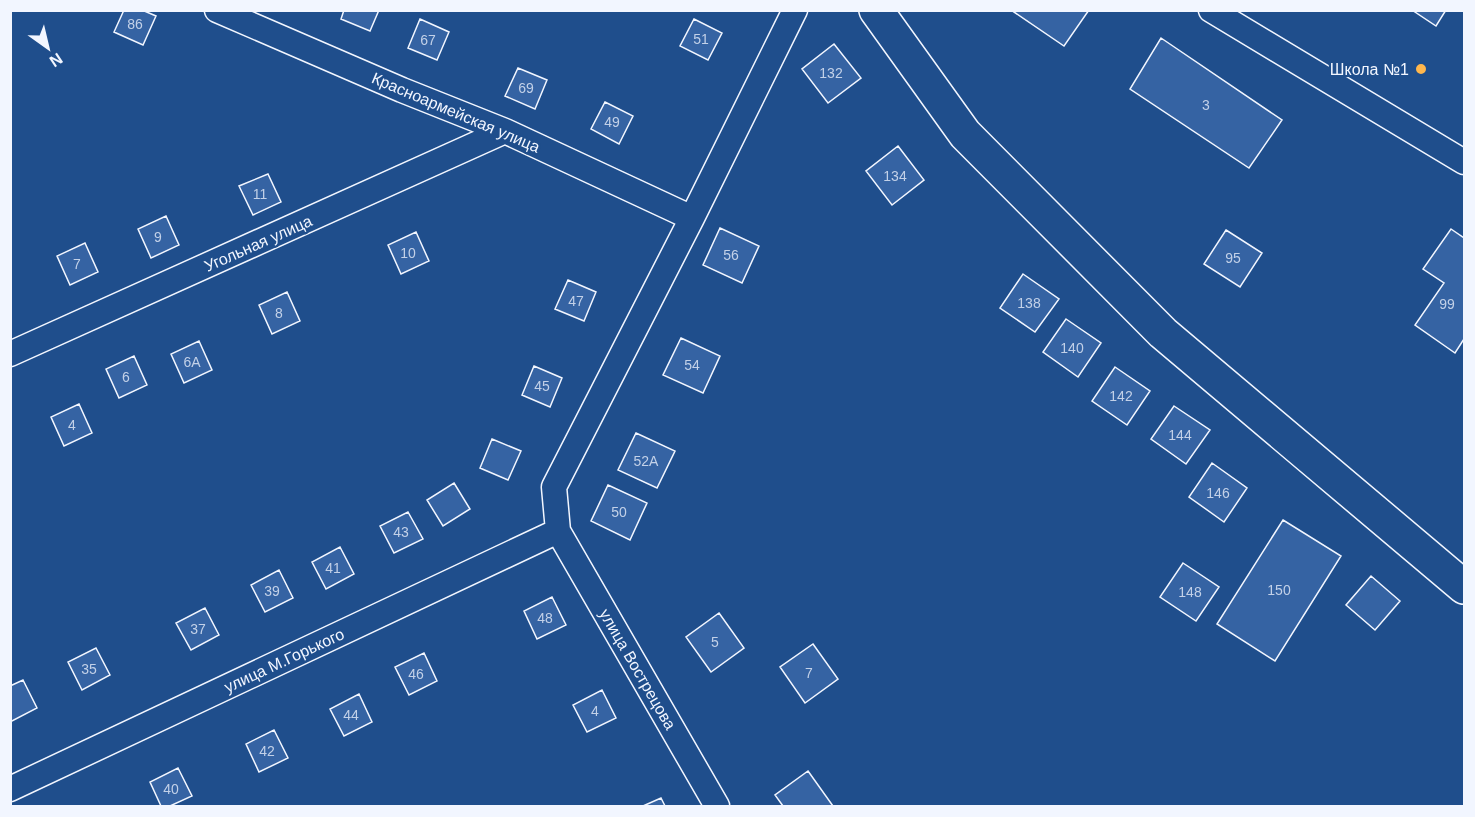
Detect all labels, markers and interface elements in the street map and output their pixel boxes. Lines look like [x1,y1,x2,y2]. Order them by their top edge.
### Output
house number: 86 [127,16,143,32]
north arrow [18,18,78,78]
house number: 51 [693,31,709,47]
house number: 67 [420,32,436,48]
text: N [47,50,66,70]
place label: Школа №1 [1330,61,1409,78]
marker: Школа №1 [1414,62,1428,76]
house number: 132 [819,65,843,81]
street label: Красноармейская улица [369,69,542,156]
house number: 69 [518,80,534,96]
house number: 3 [1202,97,1210,113]
house number: 49 [604,114,620,130]
house number: 134 [883,168,907,184]
house number: 11 [253,186,267,202]
street label: Угольная улица [202,212,315,275]
house number: 9 [154,229,162,245]
house number: 10 [400,245,416,261]
house number: 56 [723,247,739,263]
house number: 95 [1225,250,1241,266]
house number: 7 [73,256,81,272]
house number: 47 [568,293,584,309]
house number: 138 [1017,295,1041,311]
house number: 99 [1439,296,1455,312]
house number: 8 [275,305,283,321]
house number: 140 [1060,340,1084,356]
house number: 6А [183,354,201,370]
house number: 54 [684,357,700,373]
house number: 6 [122,369,130,385]
house number: 45 [534,378,550,394]
house number: 142 [1109,388,1133,404]
house number: 4 [68,417,76,433]
house number: 144 [1168,427,1192,443]
house number: 52А [634,453,659,469]
house number: 146 [1206,485,1230,501]
house number: 50 [611,504,627,520]
house number: 43 [393,524,409,540]
house number: 41 [325,560,341,576]
house number: 150 [1267,582,1291,598]
house number: 39 [264,583,280,599]
house number: 148 [1178,584,1202,600]
street label: улица Вострецова [596,606,679,733]
house number: 48 [537,610,553,626]
house number: 37 [190,621,206,637]
street label: улица М.Горького [222,625,347,696]
house number: 5 [711,634,719,650]
house number: 35 [81,661,97,677]
house number: 7 [805,665,813,681]
house number: 46 [408,666,424,682]
house number: 4 [591,703,599,719]
house number: 44 [343,707,359,723]
house number: 42 [259,743,275,759]
house number: 40 [163,781,179,797]

